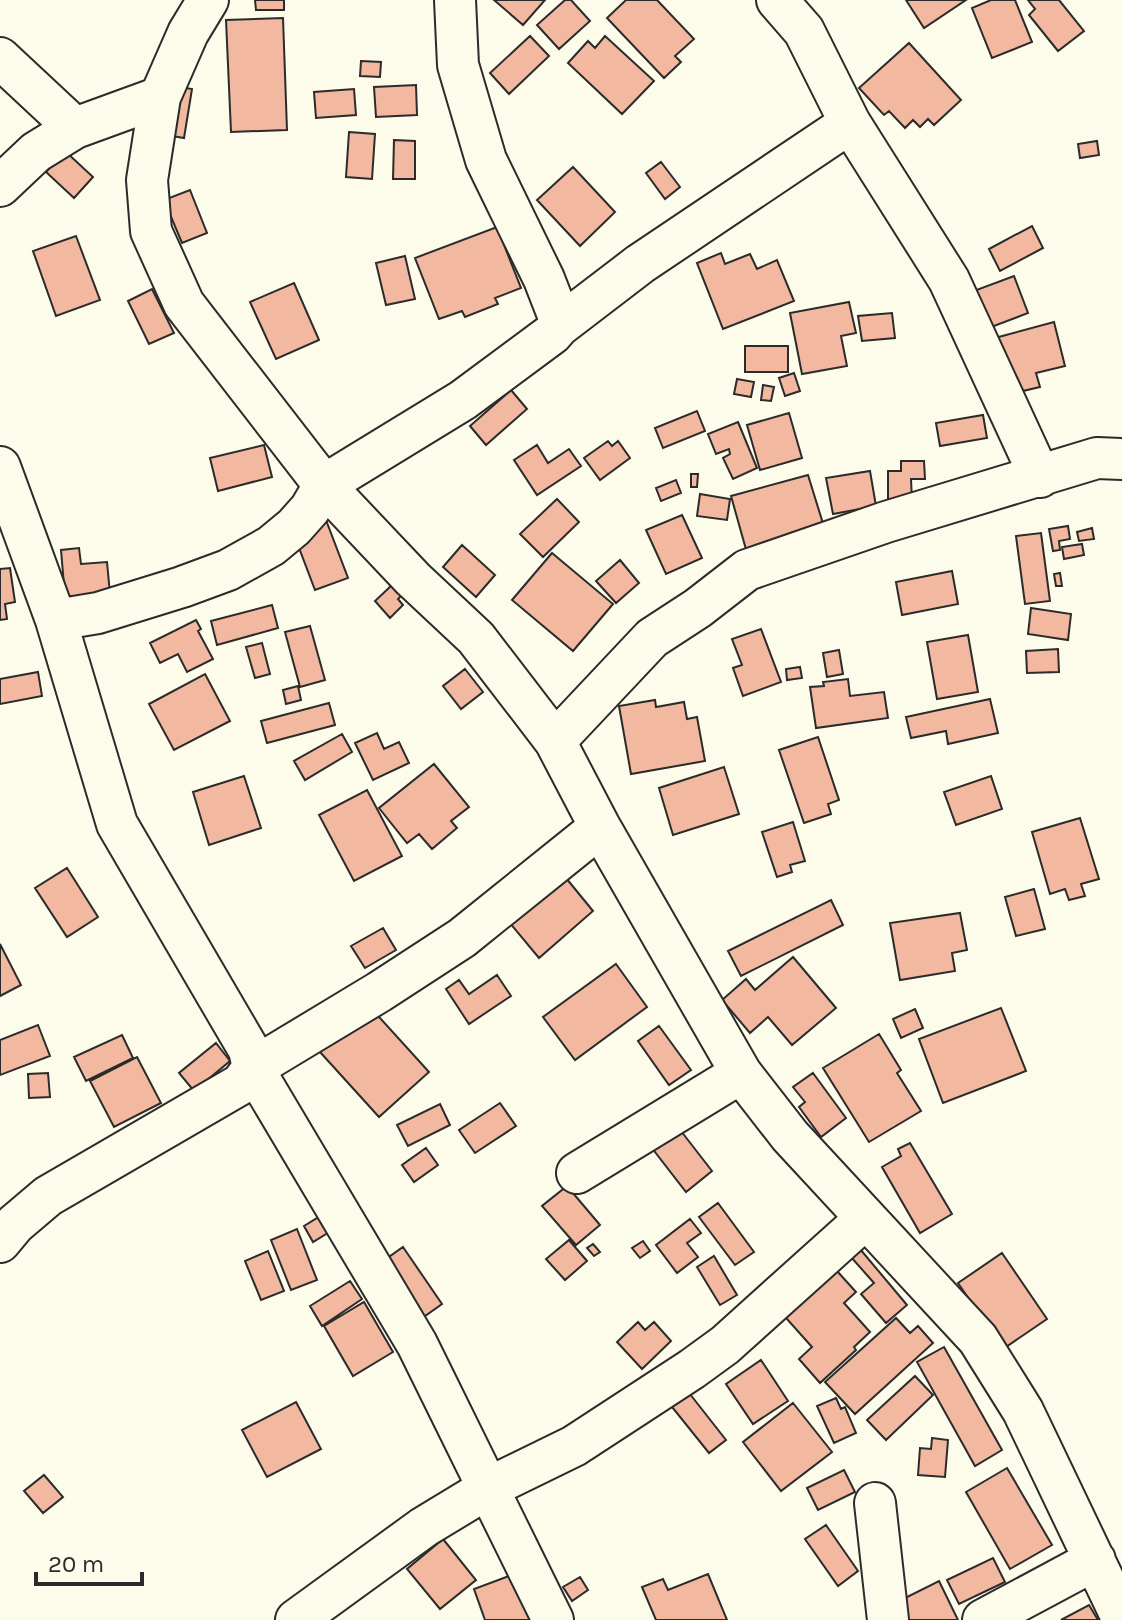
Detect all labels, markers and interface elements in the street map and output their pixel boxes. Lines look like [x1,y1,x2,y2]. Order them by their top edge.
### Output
scale bar [36,1536,142,1586]
text: 20 m [48,1550,104,1578]

